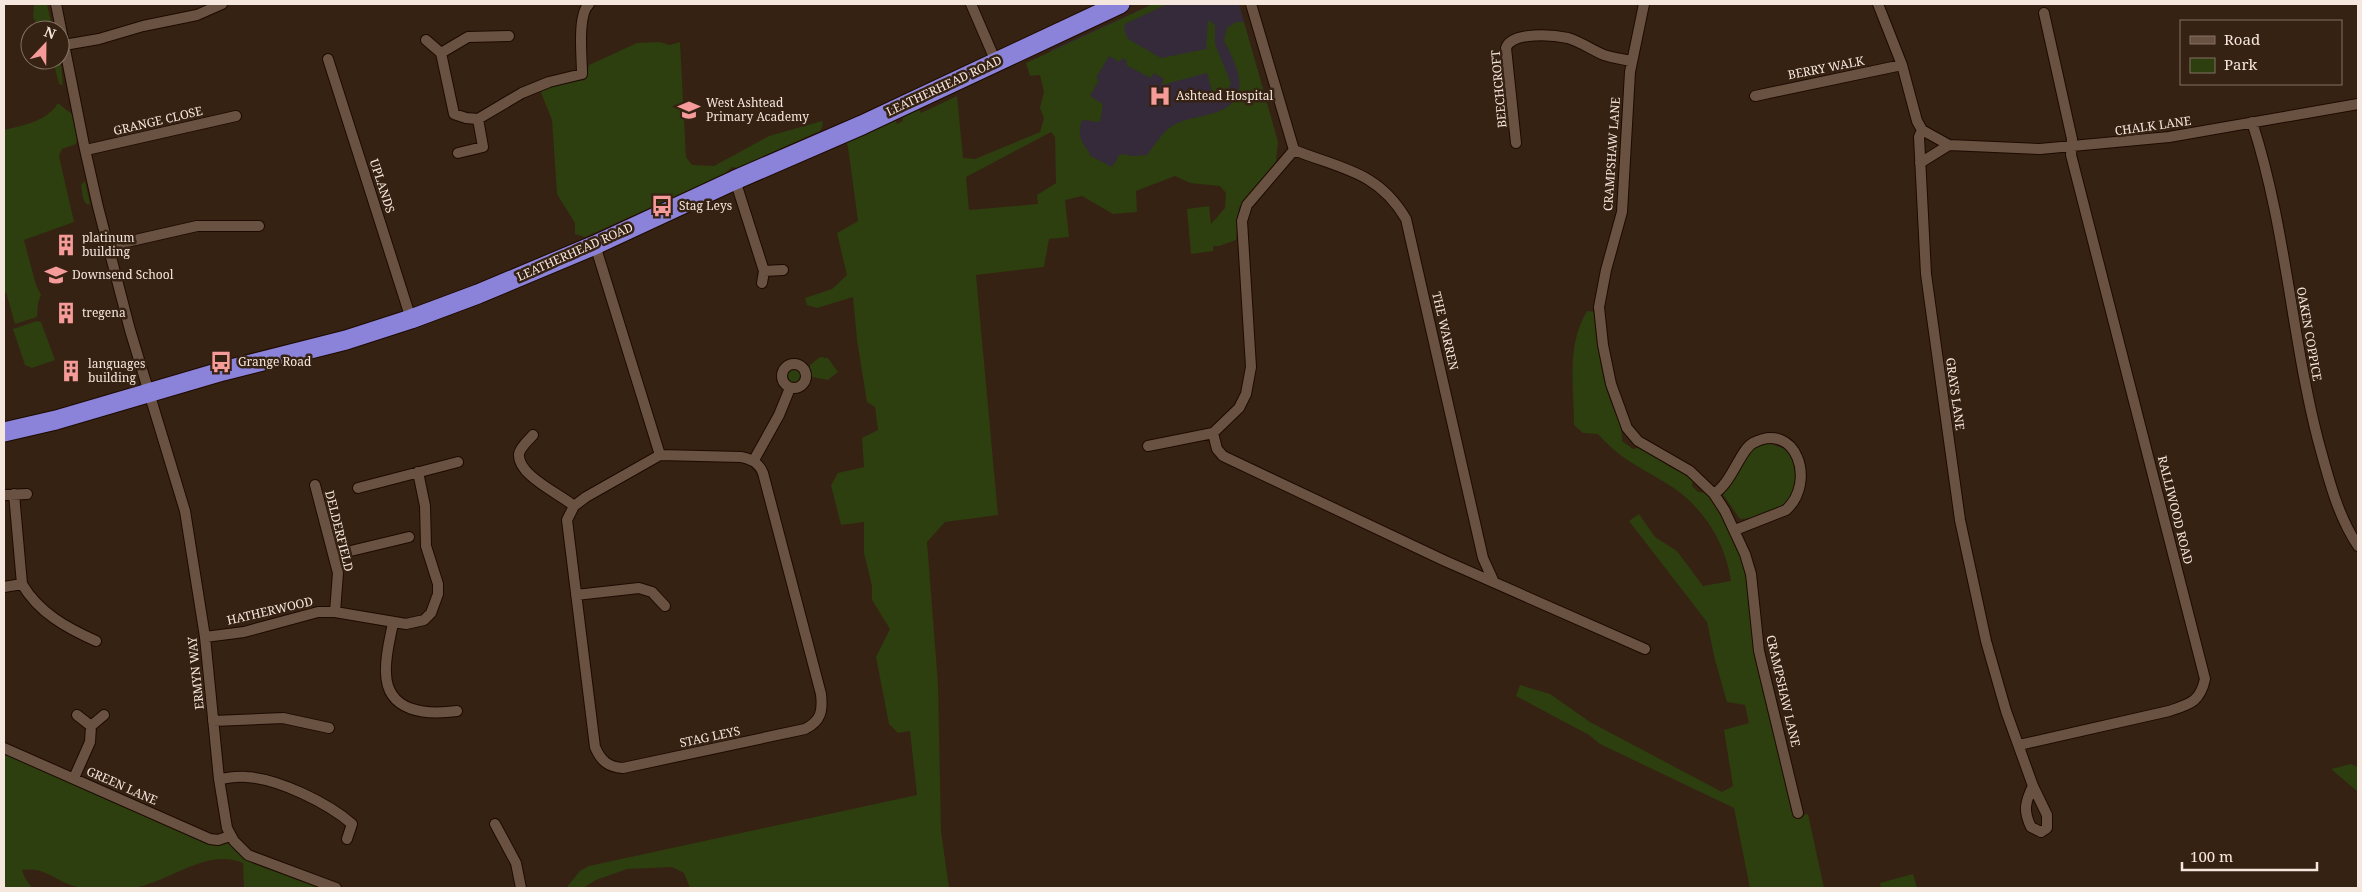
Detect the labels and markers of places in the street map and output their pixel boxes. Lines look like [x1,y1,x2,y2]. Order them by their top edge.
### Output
hospital icon: Ashtead Hospital [1147,83,1173,109]
place label: Ashtead Hospital [1176,87,1273,104]
place label: West Ashtead Primary Academy [706,94,809,125]
school or university icon: West Ashtead Primary Academy [676,97,702,123]
bus stop icon: Stag Leys [649,193,675,219]
place label: Stag Leys [679,197,732,214]
place label: platinum building [82,229,135,260]
building icon: platinum building [53,232,79,258]
school or university icon: Downsend School [43,262,69,288]
place label: Downsend School [72,266,174,283]
building icon: tregena [53,300,79,326]
place label: tregena [82,304,126,321]
bus stop icon: Grange Road [208,349,234,375]
place label: Grange Road [238,353,312,370]
place label: languages building [88,355,145,386]
building icon: languages building [58,358,84,384]

